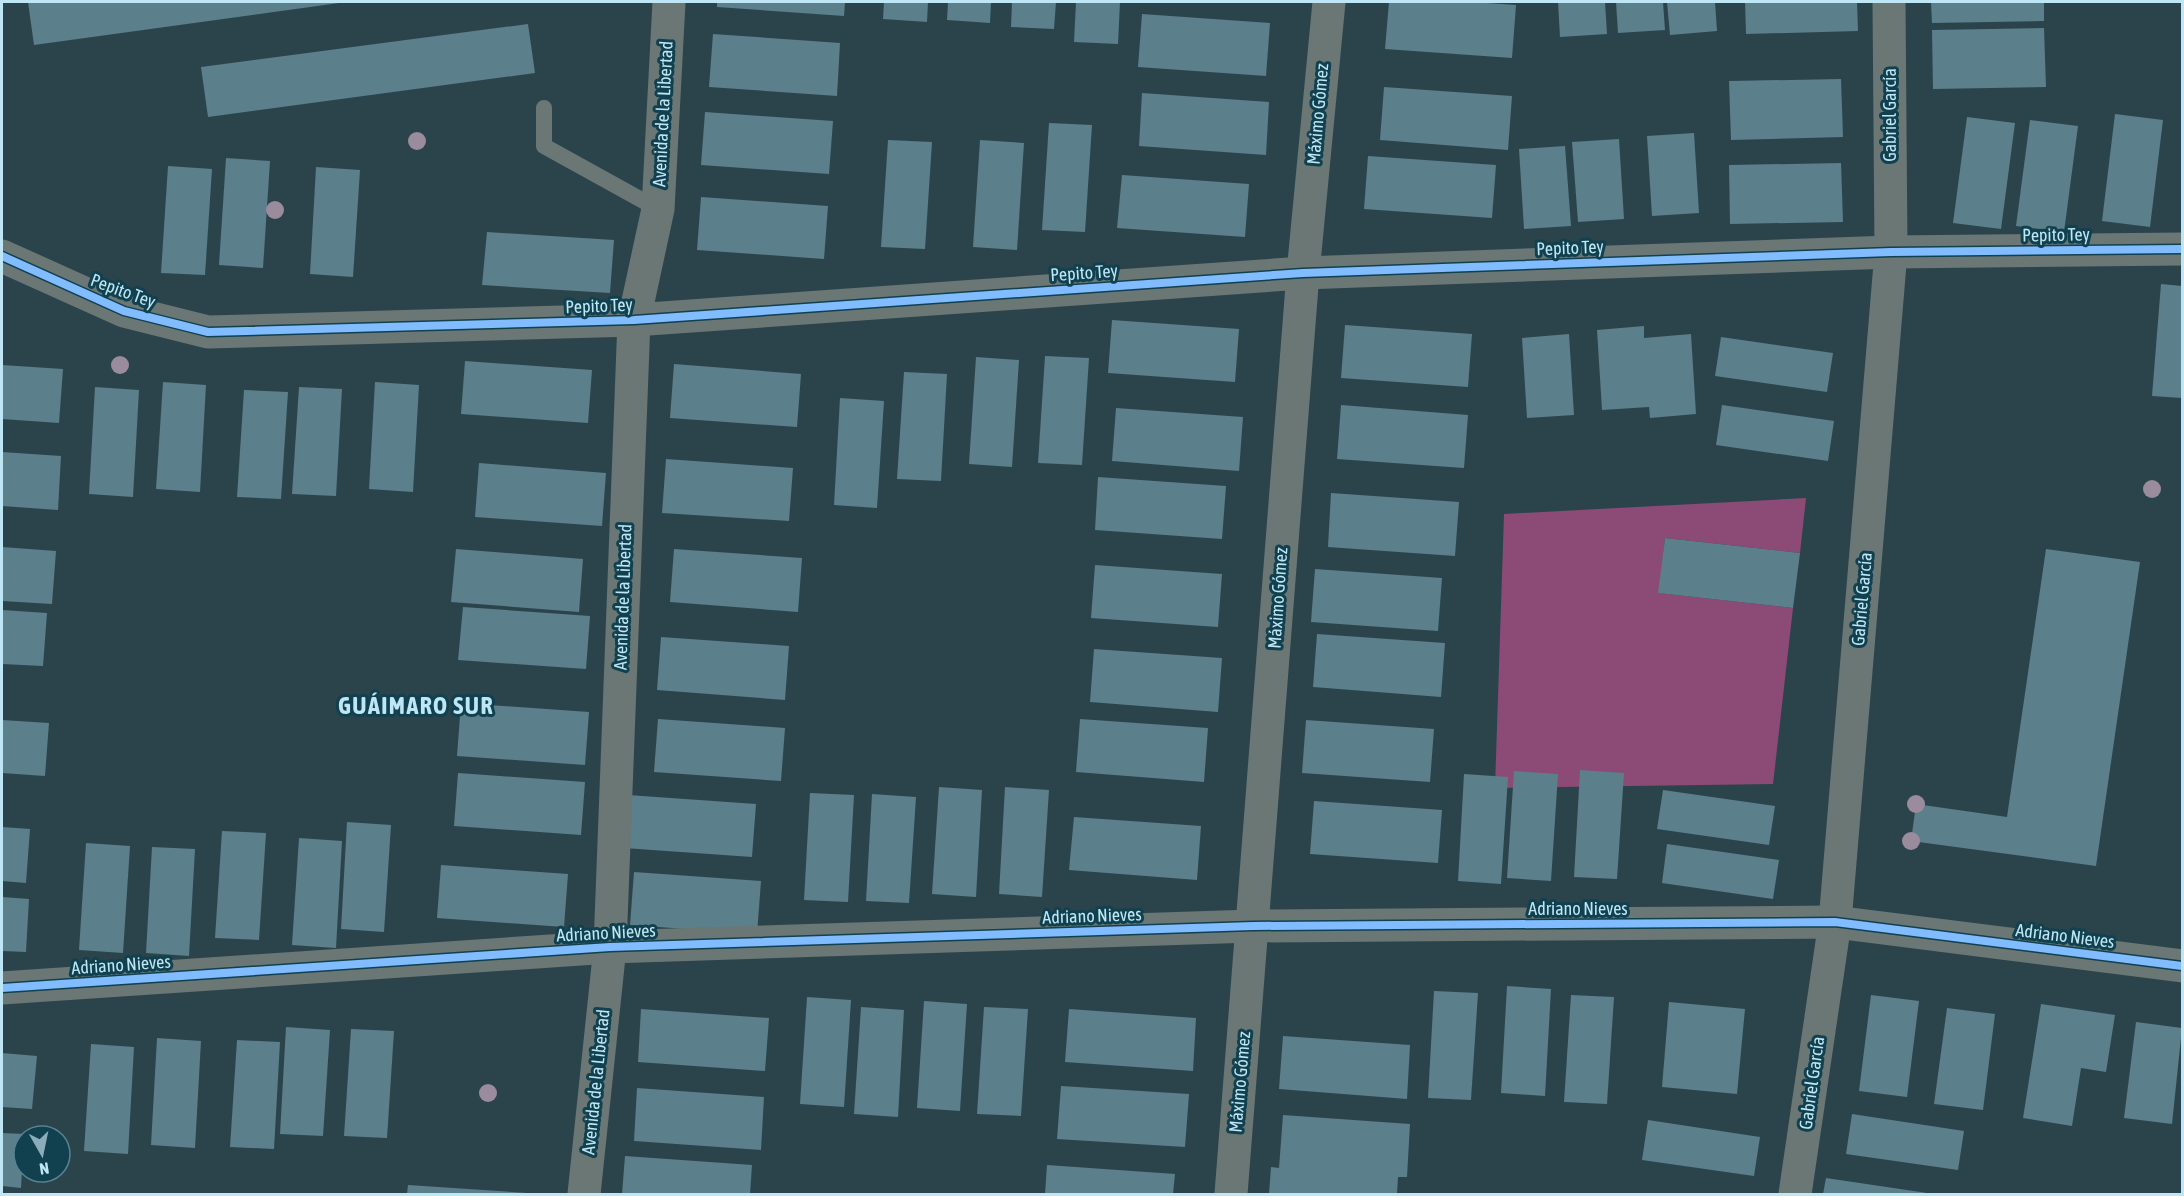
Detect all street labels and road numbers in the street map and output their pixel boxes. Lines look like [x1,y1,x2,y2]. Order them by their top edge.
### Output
street label: Avenida de la Libertad [648,40,677,188]
street label: Máximo Gómez [1303,62,1332,165]
street label: Gabriel García [1879,68,1900,162]
street label: Pepito Tey [2022,223,2090,246]
street label: Pepito Tey [1536,236,1604,259]
street label: Pepito Tey [1049,260,1118,285]
street label: Pepito Tey [88,269,159,312]
street label: Pepito Tey [565,294,633,317]
street label: Avenida de la Libertad [609,524,636,670]
street label: Máximo Gómez [1263,546,1292,649]
street label: Gabriel García [1847,551,1876,647]
street label: Adriano Nieves [1528,898,1628,919]
street label: Adriano Nieves [1042,903,1142,928]
street label: Adriano Nieves [556,919,656,946]
street label: Adriano Nieves [2014,919,2116,952]
street label: Adriano Nieves [71,951,171,978]
street label: Avenida de la Libertad [577,1008,614,1156]
street label: Máximo Gómez [1225,1030,1254,1133]
street label: Gabriel García [1795,1035,1828,1131]

